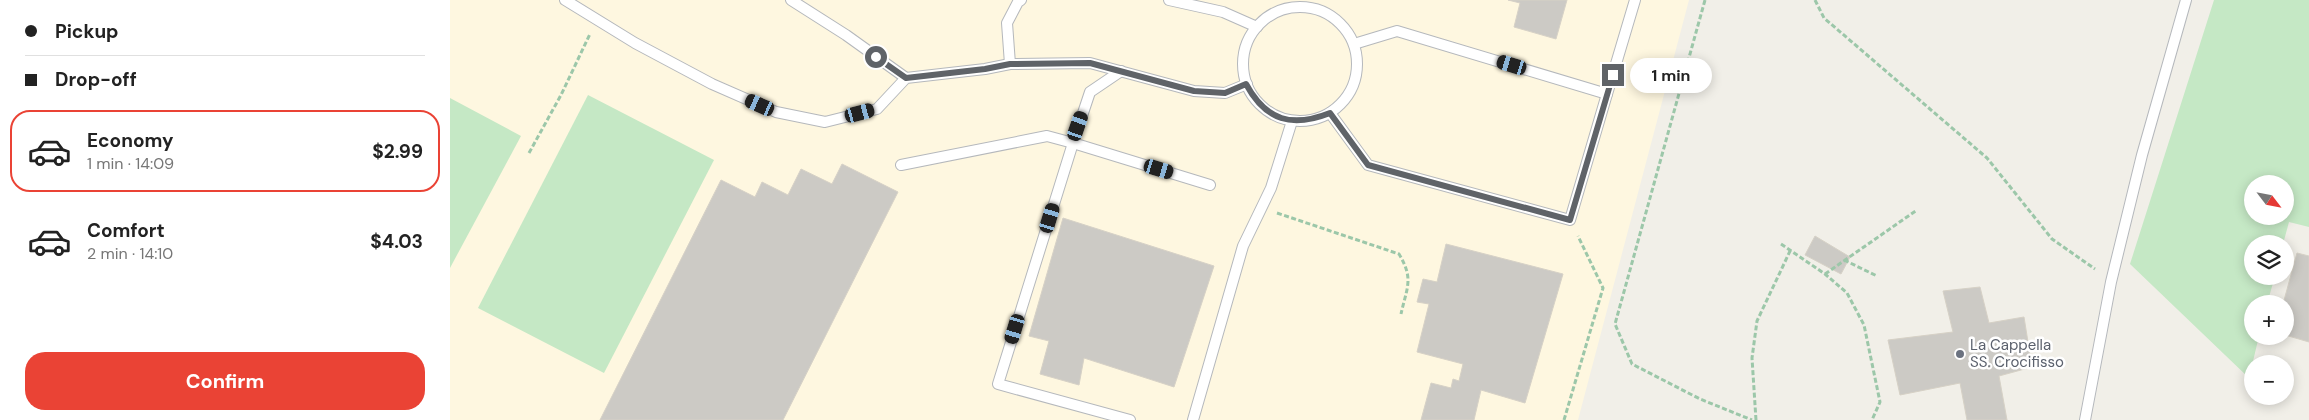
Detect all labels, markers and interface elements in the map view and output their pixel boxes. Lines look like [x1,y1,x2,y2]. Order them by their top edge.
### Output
text: Pickup [55,19,119,44]
route start [865,46,887,68]
car [1495,53,1528,77]
callout: 1 min [1630,58,1713,92]
route end [1602,64,1624,86]
text: 1 min [1652,65,1690,86]
text: Drop-off [55,67,137,92]
car [743,92,776,118]
car [843,102,876,124]
car [1066,109,1089,143]
text: Economy [87,128,174,153]
icon: car [27,129,72,174]
text: $2.99 [372,139,423,164]
text: 1 min · 14:09 [87,153,174,174]
car [1142,157,1175,181]
north arrow [2244,175,2294,225]
map controls [2244,175,2294,405]
car [1038,201,1061,235]
text: Comfort [87,218,165,243]
icon: car [27,219,72,264]
text: $4.03 [370,229,423,254]
button: layers [2244,235,2294,285]
text: 2 min · 14:10 [87,243,173,264]
button: + [2244,295,2294,345]
car [1003,312,1026,346]
place label: La Cappella SS. Crocifisso [1970,335,2064,372]
marker: La Cappella SS. Crocifisso [1954,348,1966,360]
button: Confirm [25,352,425,410]
button: − [2244,355,2294,405]

